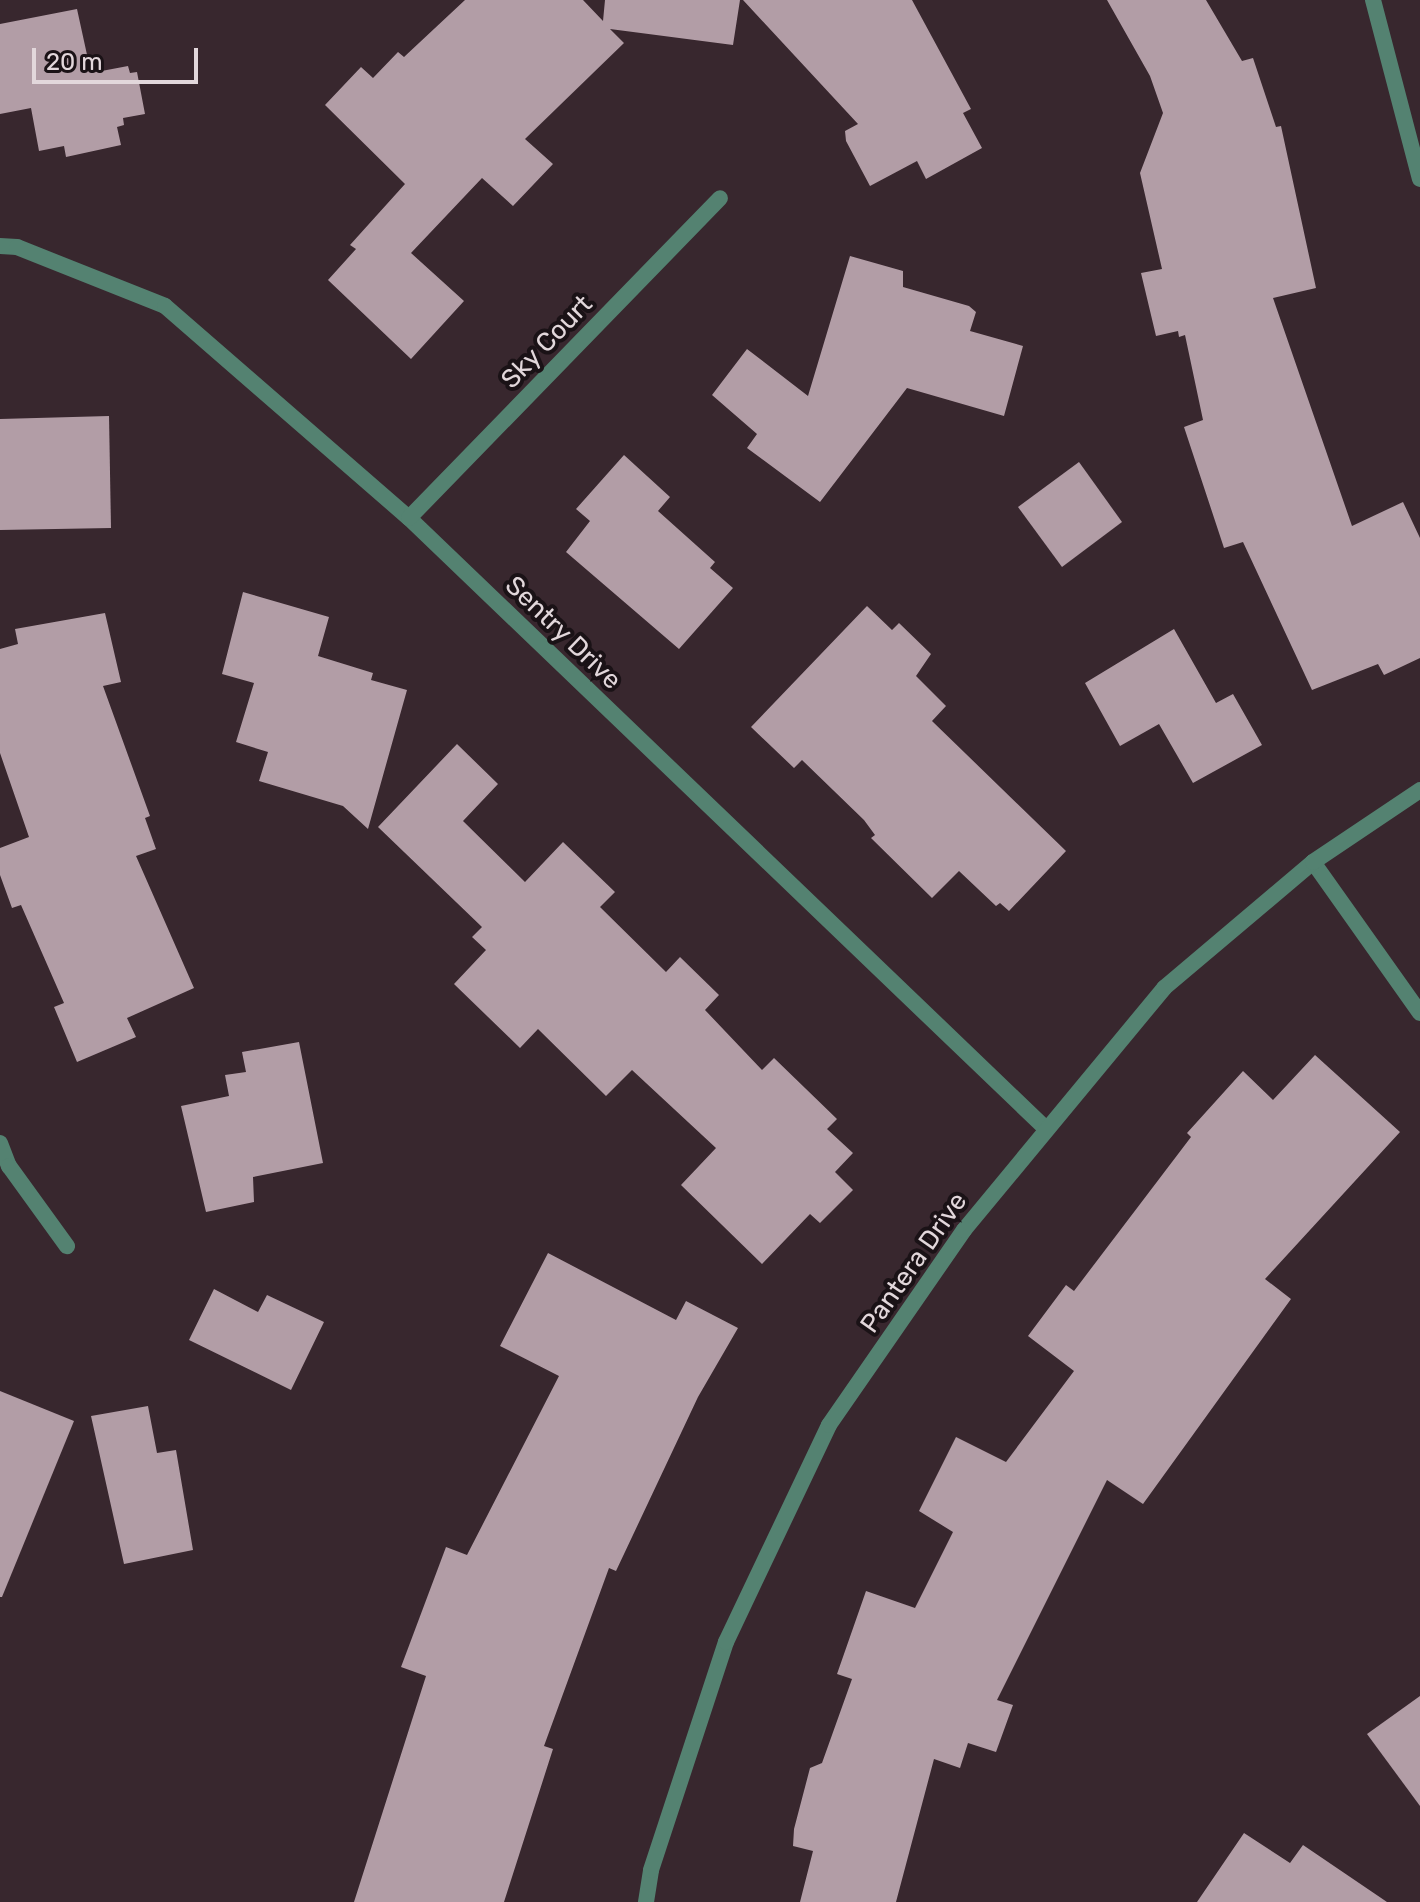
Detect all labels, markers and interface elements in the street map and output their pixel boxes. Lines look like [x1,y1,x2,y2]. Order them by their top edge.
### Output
scale bar [36,32,202,82]
text: 20 m [46,48,103,76]
street label: Sky Court [495,289,599,395]
street label: Sentry Drive [498,570,628,696]
street label: Pantera Drive [854,1187,974,1339]

